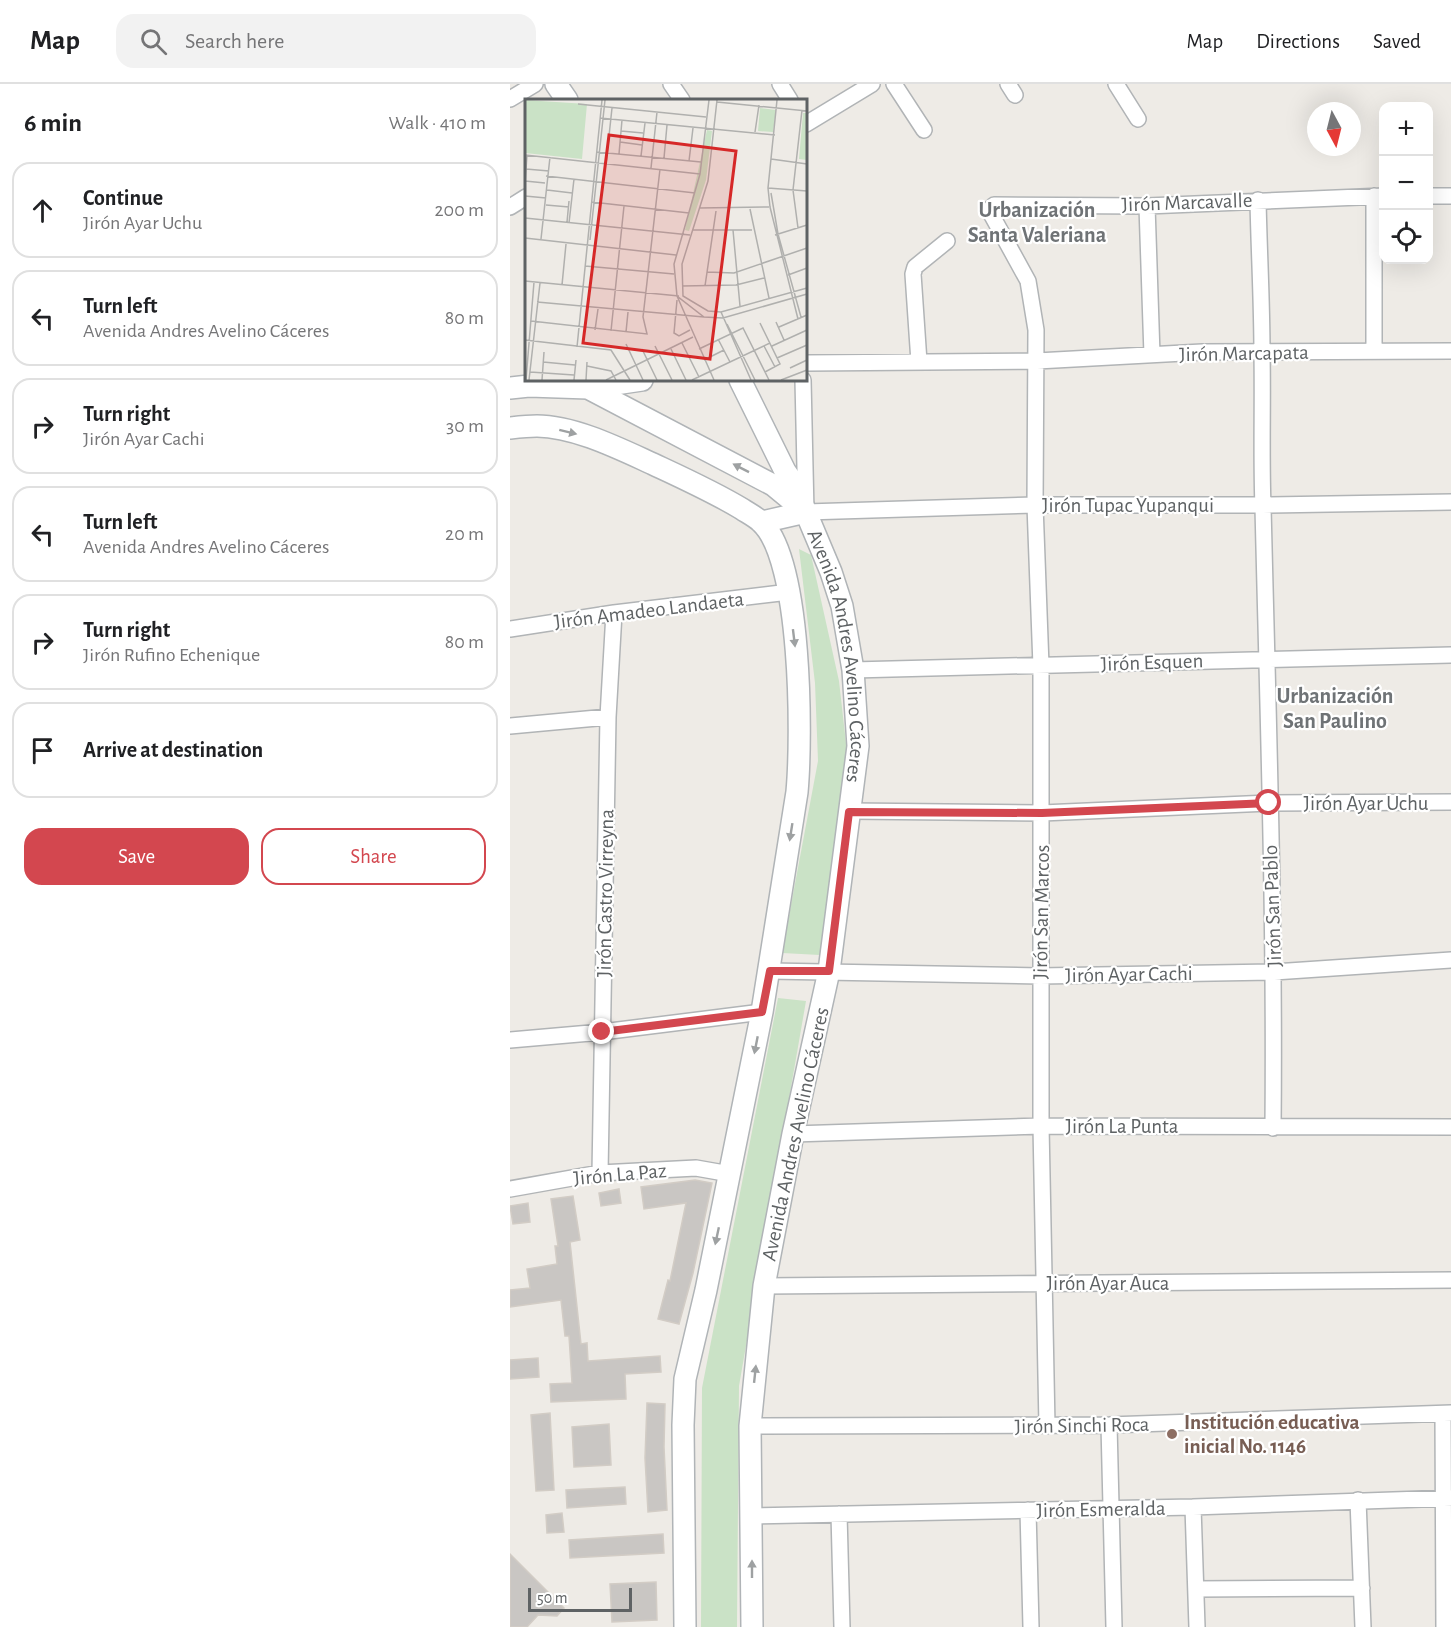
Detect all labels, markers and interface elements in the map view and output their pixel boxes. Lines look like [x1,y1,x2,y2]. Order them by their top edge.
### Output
search box [116,14,536,68]
icon: search [137,25,170,58]
text: Map [30,27,80,55]
text: Search here [185,30,284,52]
text: Map [1187,31,1223,52]
text: Directions [1256,31,1340,52]
text: Saved [1373,31,1421,52]
inset map [525,99,807,381]
north arrow [1307,102,1361,156]
map controls [1379,102,1433,264]
button: + [1379,102,1433,156]
text: 6 min [24,110,82,136]
text: Walk · 410 m [388,113,486,133]
button: − [1379,156,1433,210]
text: Continue [83,187,163,209]
street label: Jirón Marcavalle [1121,190,1253,215]
icon: ahead [26,194,59,227]
district label: Urbanización Santa Valeriana [968,199,1107,246]
text: 200 m [434,200,484,220]
button: locate [1379,210,1433,264]
text: Jirón Ayar Uchu [83,213,202,233]
text: Turn left [83,295,157,317]
icon: left [26,302,59,335]
text: 80 m [445,308,484,328]
text: Avenida Andres Avelino Cáceres [83,321,329,341]
street label: Jirón Marcapata [1179,342,1309,365]
text: Turn right [83,403,170,425]
icon: right [26,410,59,443]
text: 30 m [446,416,484,436]
one-way arrow [559,427,577,437]
text: Jirón Ayar Cachi [83,429,204,449]
one-way arrow [732,463,749,473]
street label: Jirón Tupac Yupanqui [1042,495,1214,516]
text: Turn left [83,511,157,533]
icon: left [26,518,59,551]
text: 20 m [445,524,484,544]
street label: Avenida Andres Avelino Cáceres [803,526,868,784]
text: Avenida Andres Avelino Cáceres [83,537,329,557]
street label: Jirón Amadeo Landaeta [553,588,746,633]
text: Turn right [83,619,170,641]
icon: right [26,626,59,659]
one-way arrow [790,628,799,647]
text: 80 m [445,632,484,652]
text: Jirón Rufino Echenique [83,645,260,665]
street label: Jirón Esquen [1100,650,1204,675]
district label: Urbanización San Paulino [1277,685,1393,732]
icon: arrive [26,734,59,767]
text: Arrive at destination [83,739,263,761]
route start [1255,789,1281,815]
street label: Jirón Ayar Uchu [1303,793,1429,814]
street label: Jirón Castro Virreyna [594,809,617,977]
one-way arrow [786,822,795,841]
button: Save [24,828,249,885]
button: Share [261,828,486,885]
street label: Jirón San Marcos [1030,844,1053,980]
street label: Jirón San Pablo [1260,844,1285,968]
street label: Jirón Ayar Cachi [1065,963,1193,986]
street label: Avenida Andres Avelino Cáceres [758,1005,833,1263]
route end [588,1018,614,1044]
one-way arrow [750,1035,760,1054]
street label: Jirón La Punta [1065,1116,1179,1137]
street label: Jirón La Paz [573,1160,667,1189]
one-way arrow [712,1227,721,1246]
street label: Jirón Ayar Auca [1047,1273,1170,1294]
one-way arrow [750,1364,760,1383]
place label: Institución educativa inicial No. 1146 [1184,1412,1360,1457]
street label: Jirón Sinchi Roca [1014,1414,1150,1437]
marker: Institución educativa inicial No. 1146 [1165,1427,1179,1441]
street label: Jirón Esmeralda [1036,1498,1166,1521]
one-way arrow [747,1559,757,1578]
scale bar [528,1585,632,1612]
text: 50 m [537,1590,568,1606]

